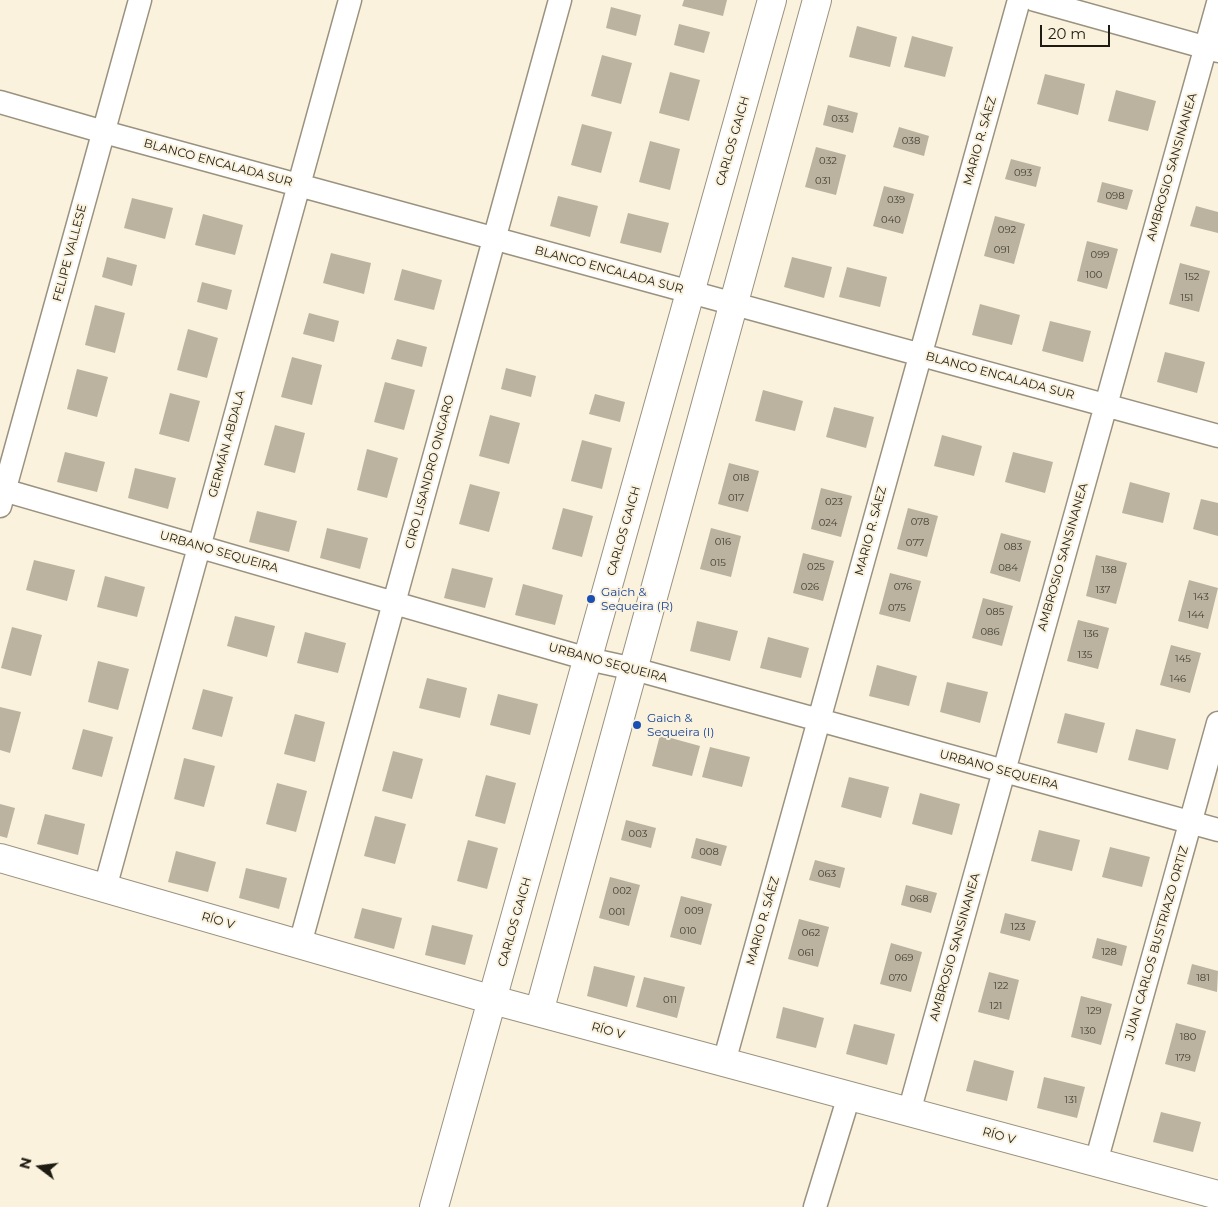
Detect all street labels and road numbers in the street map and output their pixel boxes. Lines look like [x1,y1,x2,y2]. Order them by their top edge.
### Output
street label: AMBROSIO SANSINANEA [1144,91,1200,243]
street label: CARLOS GAICH [713,94,753,188]
street label: MARIO R. SÁEZ [960,95,1000,187]
street label: BLANCO ENCALADA SUR [142,136,294,190]
street label: FELIPE VALLESE [50,203,90,303]
street label: BLANCO ENCALADA SUR [533,243,685,297]
street label: BLANCO ENCALADA SUR [924,349,1076,403]
street label: GERMÁN ABDALA [206,389,248,499]
street label: CIRO LISANDRO ONGARO [403,393,457,551]
street label: AMBROSIO SANSINANEA [1035,481,1091,633]
street label: CARLOS GAICH [604,484,644,578]
street label: MARIO R. SÁEZ [852,485,890,577]
street label: URBANO SEQUEIRA [158,528,280,576]
street label: URBANO SEQUEIRA [547,640,669,686]
street label: URBANO SEQUEIRA [938,747,1060,793]
street label: JUAN CARLOS BUSTRIAZO ORTIZ [1122,844,1192,1042]
street label: AMBROSIO SANSINANEA [927,871,983,1023]
street label: CARLOS GAICH [495,875,535,969]
street label: MARIO R. SÁEZ [743,875,783,967]
street label: RÍO V [200,909,236,933]
street label: RÍO V [590,1020,626,1042]
street label: RÍO V [981,1125,1017,1147]

